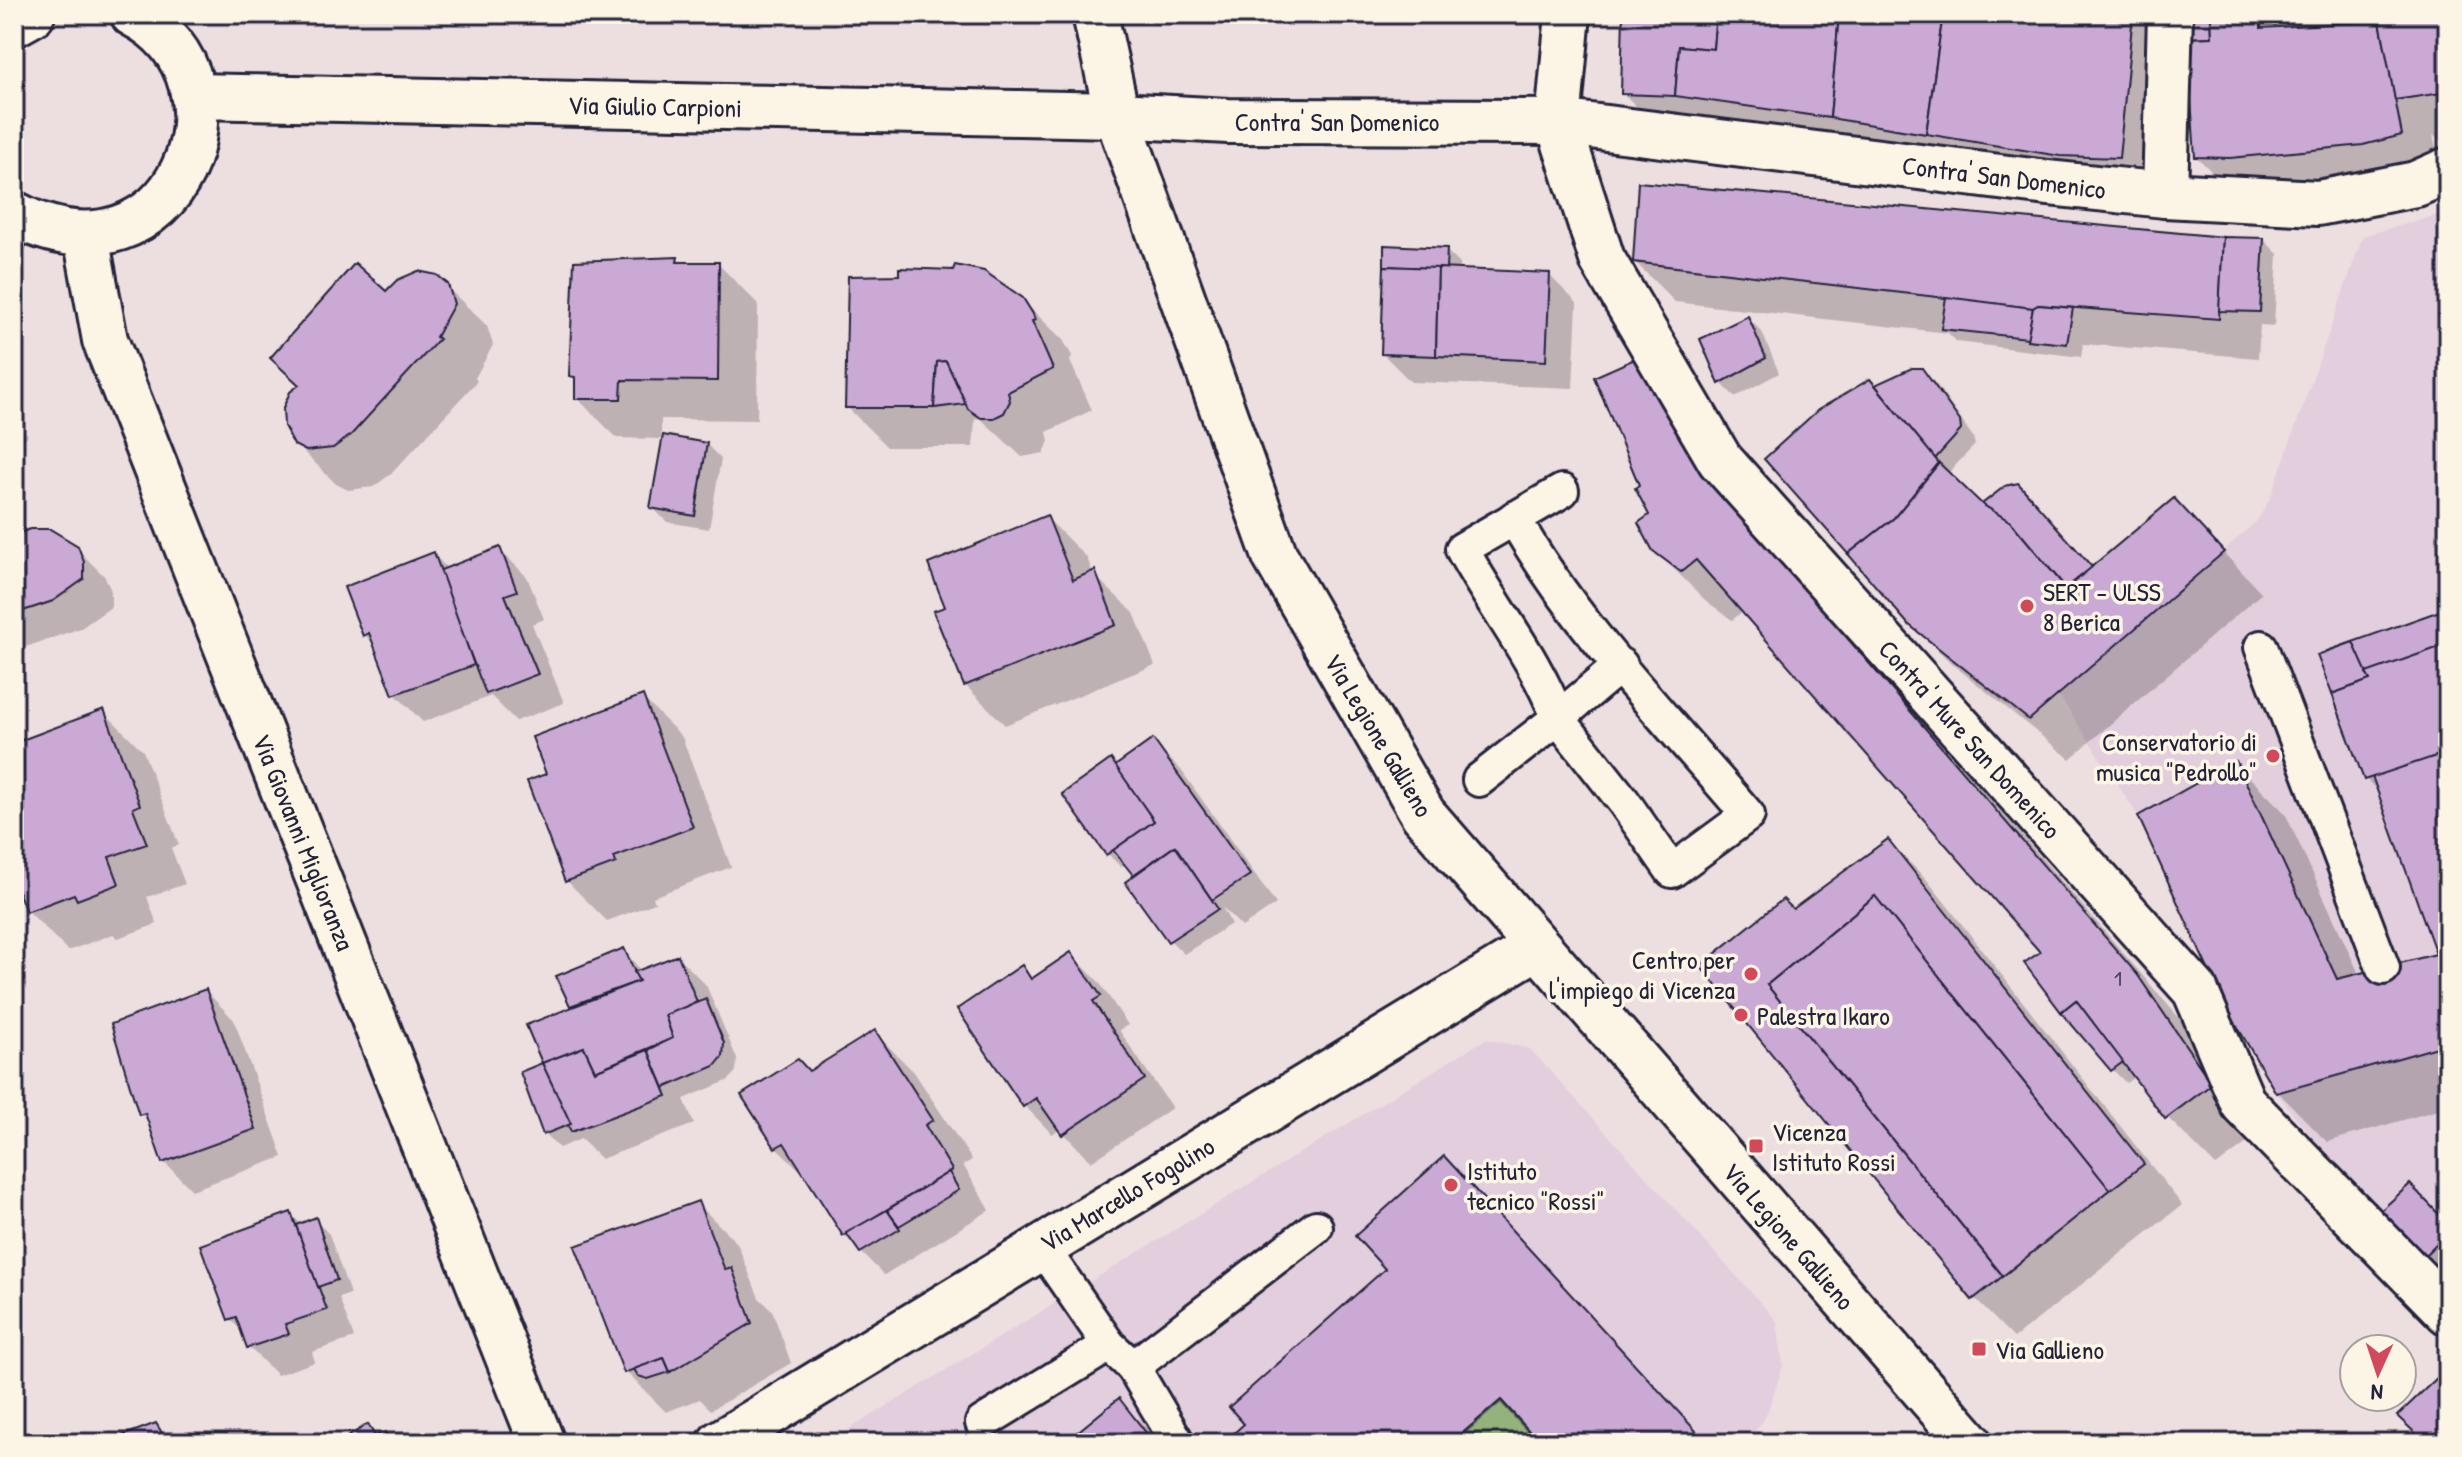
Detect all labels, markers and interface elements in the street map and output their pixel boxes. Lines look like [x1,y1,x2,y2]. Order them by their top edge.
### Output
street label: Via Giulio Carpioni [568,87,742,125]
street label: Contra' San Domenico [1235,104,1439,139]
street label: Contra' San Domenico [1900,147,2108,207]
place label: SERT - ULSS 8 Berica [2043,574,2161,639]
marker: SERT - ULSS 8 Berica [2018,597,2036,615]
street label: Contra' Mure San Domenico [1871,632,2069,846]
street label: Via Legione Gallieno [1316,647,1442,823]
place label: Conservatorio di musica "Pedrollo" [2096,724,2257,789]
street label: Via Giovanni Miglioranza [245,729,363,955]
marker: Conservatorio di musica "Pedrollo" [2264,747,2282,765]
place label: Centro per l'impiego di Vicenza [1549,942,1735,1007]
house number: 1 [2114,963,2122,993]
marker: Centro per l'impiego di Vicenza [1742,965,1760,983]
place label: Palestra Ikaro [1757,998,1890,1033]
marker: Palestra Ikaro [1732,1006,1750,1024]
place label: Vicenza Istituto Rossi [1772,1114,1896,1179]
street label: Via Marcello Fogolino [1033,1128,1221,1260]
marker: Vicenza Istituto Rossi [1747,1137,1765,1155]
place label: Istituto tecnico "Rossi" [1467,1153,1604,1218]
street label: Via Legione Gallieno [1715,1155,1863,1317]
marker: Istituto tecnico "Rossi" [1442,1176,1460,1194]
place label: Via Gallieno [1995,1332,2104,1367]
north arrow [2338,1333,2418,1413]
marker: Via Gallieno [1970,1340,1988,1358]
text: N [2370,1378,2384,1408]

